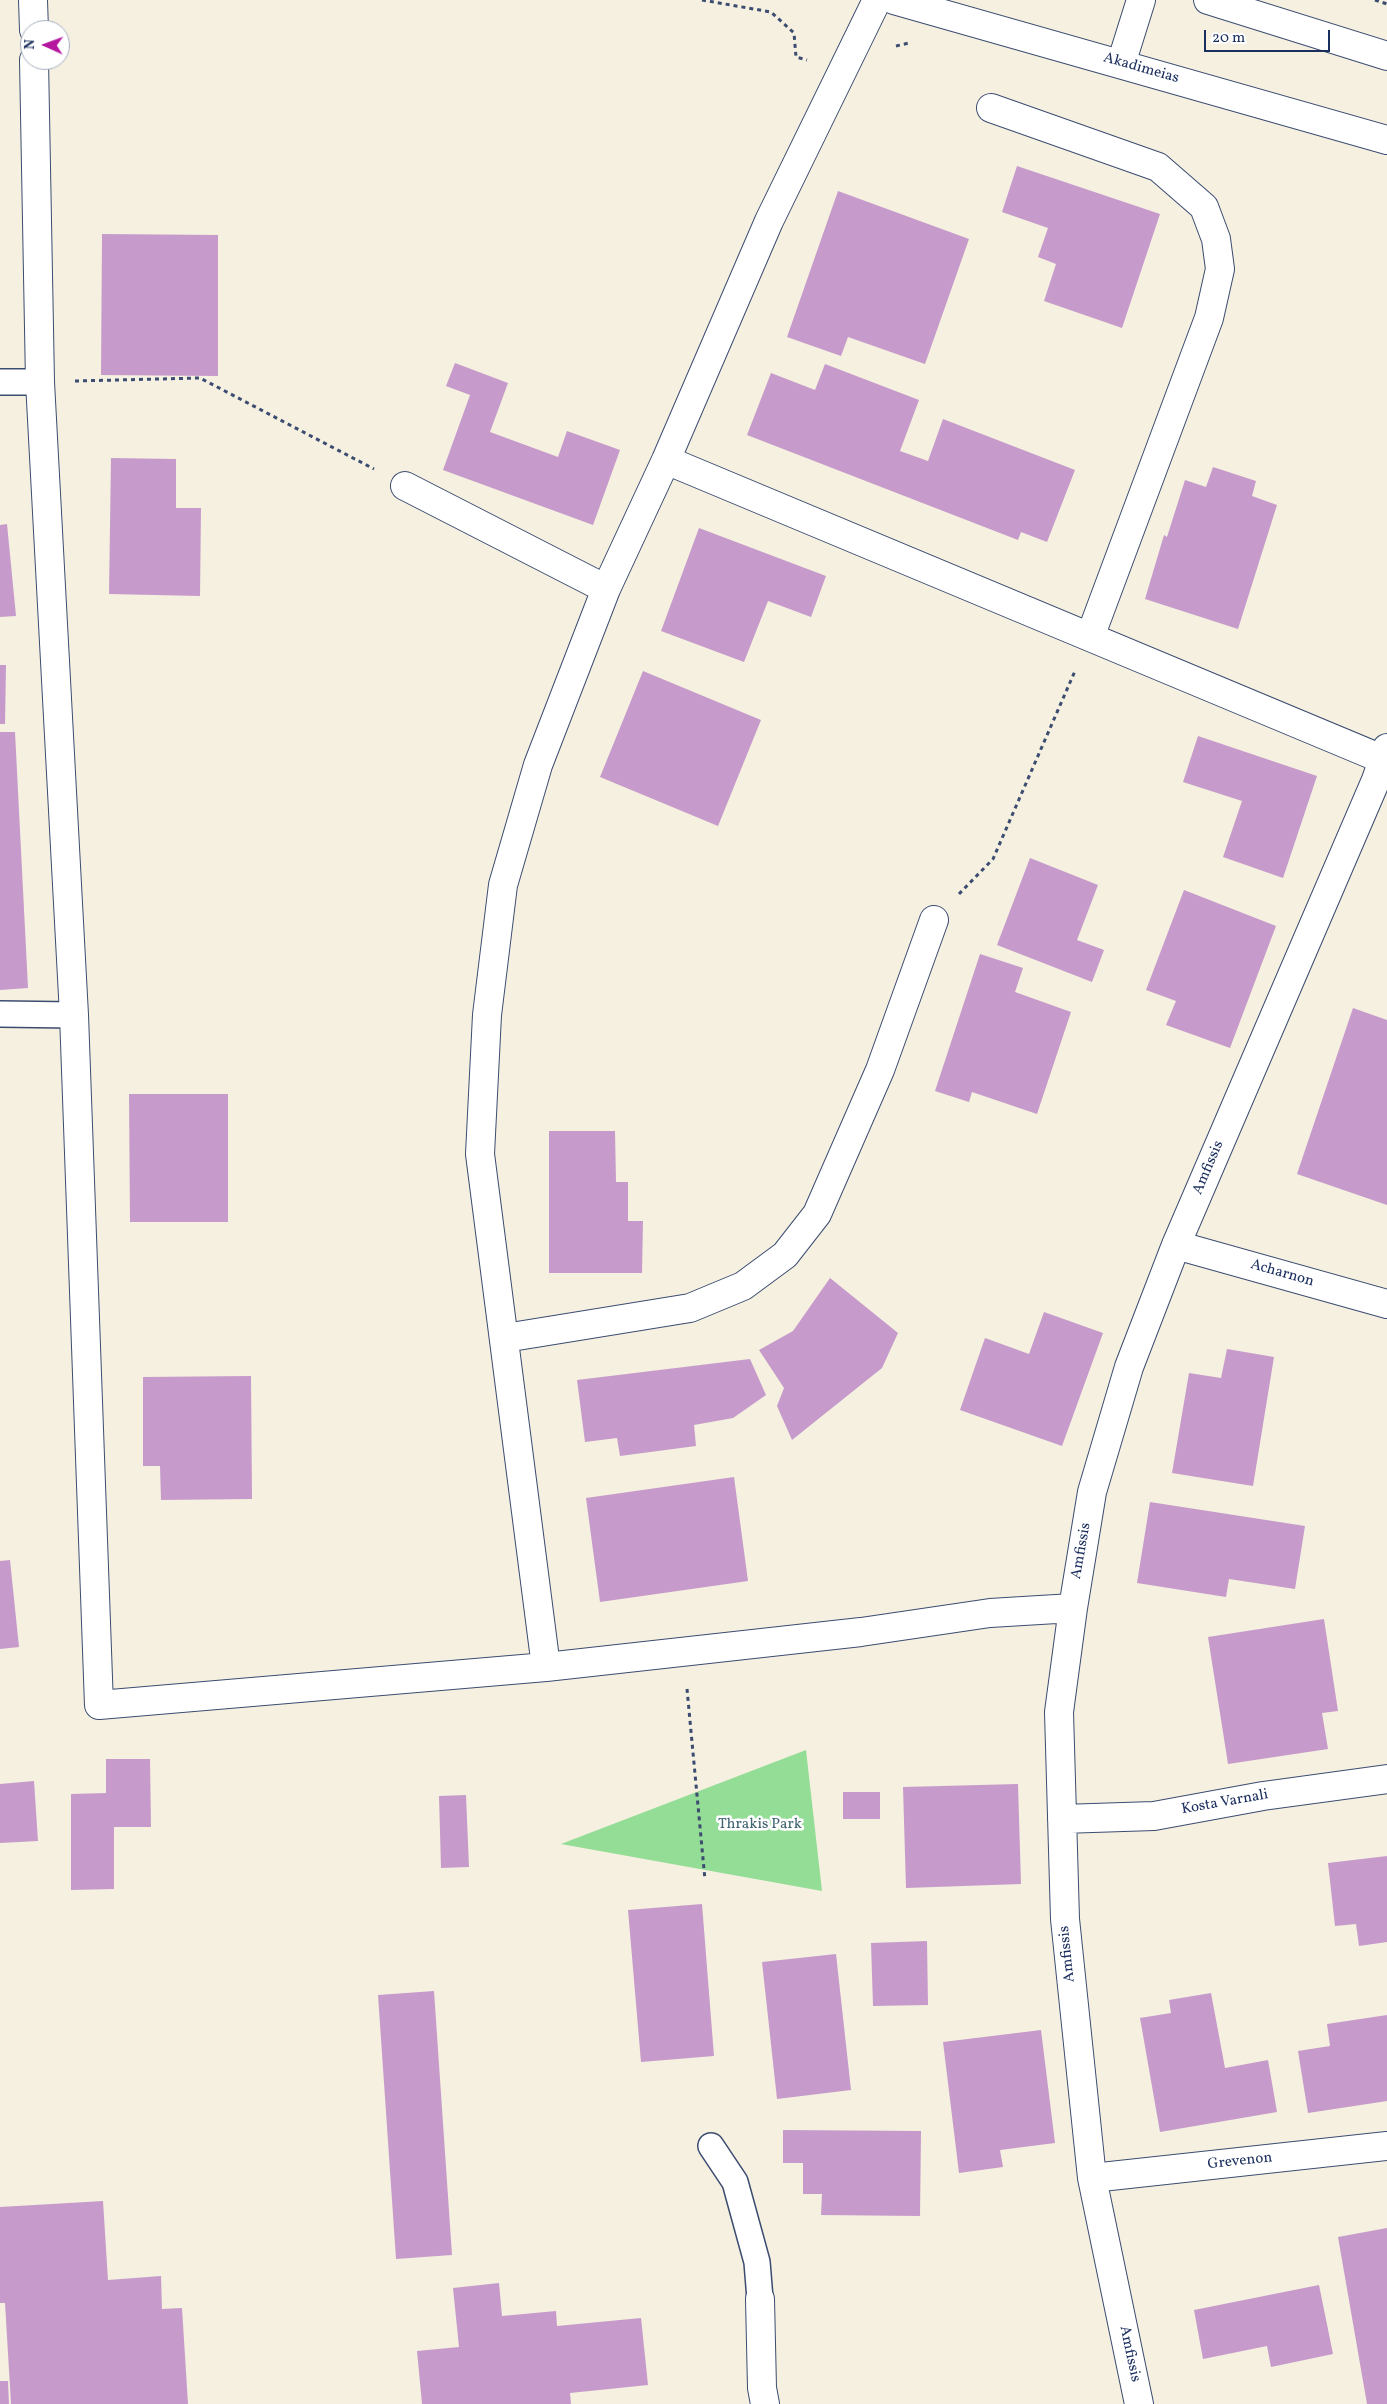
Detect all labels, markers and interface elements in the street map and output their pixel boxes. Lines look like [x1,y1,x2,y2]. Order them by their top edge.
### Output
north arrow [20,20,70,70]
scale bar [1207,20,1333,52]
text: 20 m [1212,28,1245,49]
text: N [21,39,40,50]
street label: Akadimeias [1101,50,1181,88]
street label: Amfissis [1190,1138,1228,1198]
street label: Acharnon [1248,1256,1316,1292]
street label: Amfissis [1068,1521,1096,1581]
street label: Kosta Varnali [1180,1787,1270,1819]
park label: Thrakis Park [718,1816,802,1834]
street label: Amfissis [1056,1925,1080,1983]
street label: Grevenon [1207,2150,1273,2174]
street label: Amfissis [1114,2324,1144,2384]

